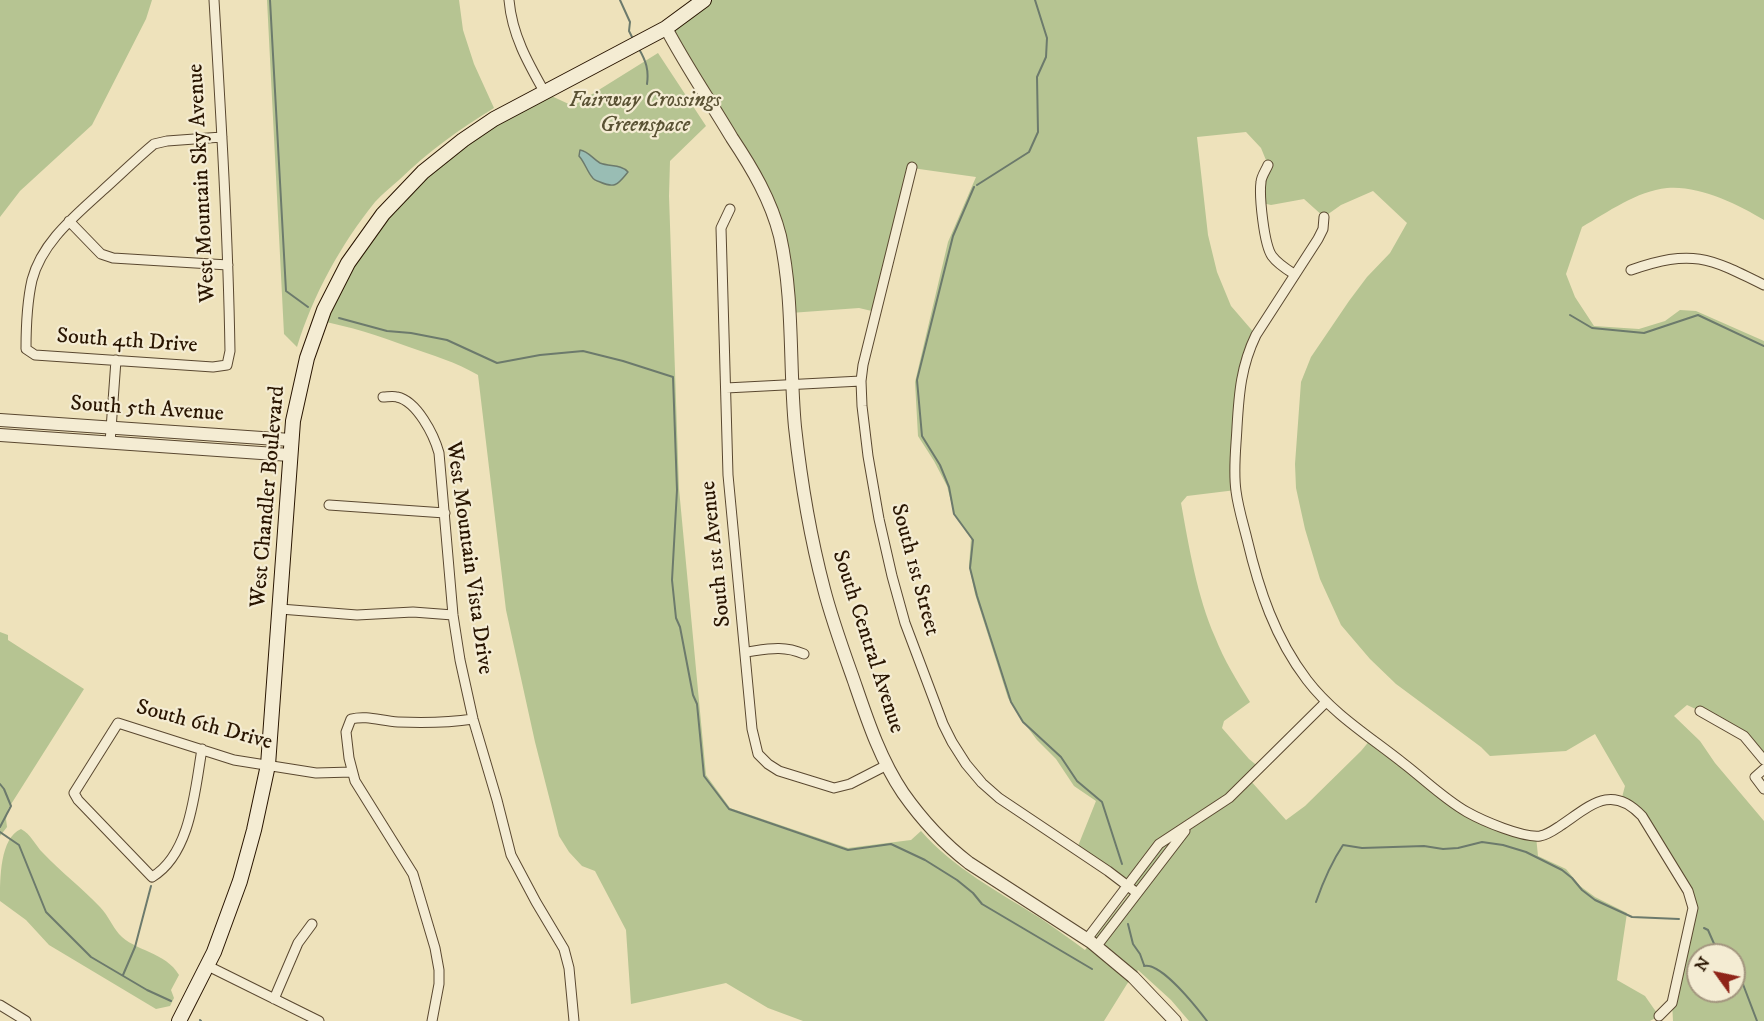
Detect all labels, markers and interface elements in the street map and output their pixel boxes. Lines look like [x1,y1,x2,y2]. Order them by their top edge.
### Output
street label: West Mountain Sky Avenue [184,63,222,303]
park label: Fairway Crossings Greenspace [569,88,721,140]
street label: South 4th Drive [56,324,198,360]
street label: West Chandler Boulevard [246,385,292,609]
street label: South 5th Avenue [69,391,225,429]
street label: West Mountain Vista Drive [439,440,497,676]
street label: South 1st Avenue [696,480,738,628]
street label: South 1st Street [884,501,944,639]
street label: South Central Avenue [825,547,909,737]
street label: South 6th Drive [133,695,275,757]
north arrow [1686,943,1746,1003]
text: N [1691,953,1715,975]

